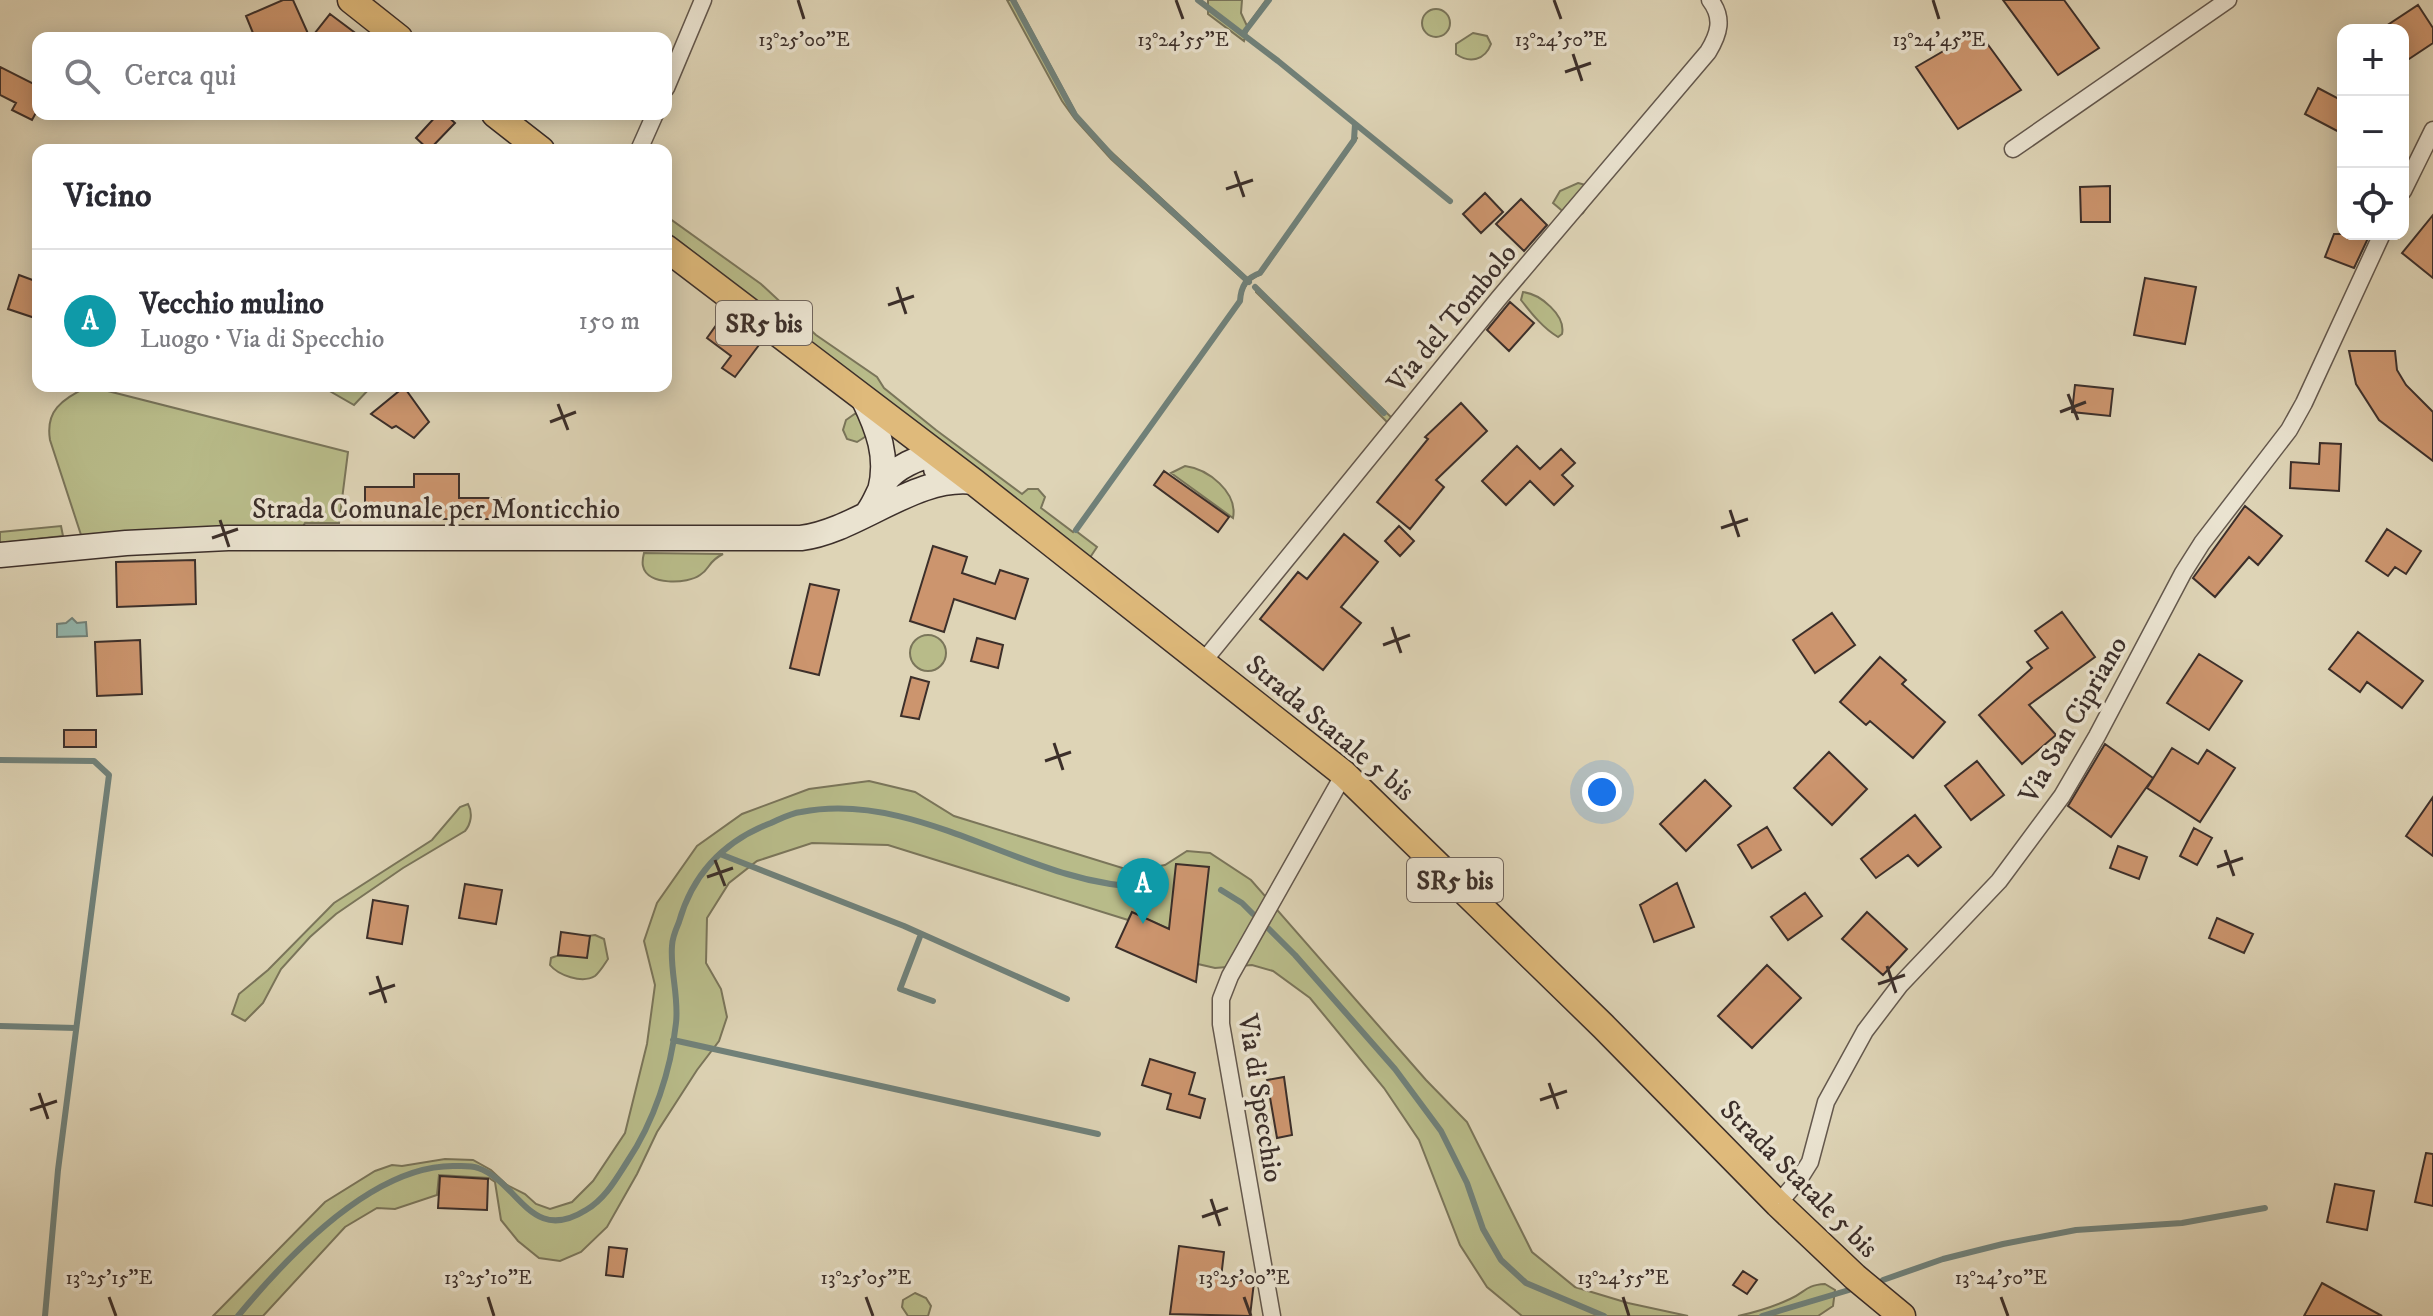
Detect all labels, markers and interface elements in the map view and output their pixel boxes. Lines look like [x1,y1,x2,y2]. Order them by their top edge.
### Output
map controls [2337,24,2409,240]
button: + [2337,24,2409,96]
text: 13°25'00"E [758,28,850,53]
text: 13°24'55"E [1137,28,1229,53]
text: 13°24'50"E [1515,28,1607,53]
text: 13°24'45"E [1892,28,1986,53]
search box [32,32,672,120]
icon: search [60,54,104,98]
text: Cerca qui [124,58,237,95]
button: − [2337,96,2409,168]
button: locate [2337,168,2409,240]
text: Vicino [64,175,152,217]
street label: Via del Tombolo [1379,236,1525,400]
text: Vecchio mulino [140,286,324,323]
road number: SR5 bis [716,301,812,345]
text: A [82,305,98,338]
text: 150 m [579,305,640,338]
text: Luogo · Via di Specchio [140,323,384,356]
street label: Strada Comunale per Monticchio [252,492,620,527]
street label: Via San Cipriano [2011,630,2135,810]
street label: Strada Statale 5 bis [1238,647,1422,809]
your location [1582,772,1622,812]
pin: A [1117,858,1169,924]
road number: SR5 bis [1407,858,1503,902]
street label: Via di Specchio [1230,1011,1291,1185]
street label: Strada Statale 5 bis [1712,1093,1885,1266]
text: 13°25'15"E [65,1266,153,1291]
text: 13°25'10"E [444,1266,532,1291]
text: 13°25'05"E [821,1266,911,1291]
text: 13°25'00"E [1198,1266,1290,1291]
text: 13°24'55"E [1577,1266,1669,1291]
text: 13°24'50"E [1955,1266,2047,1291]

